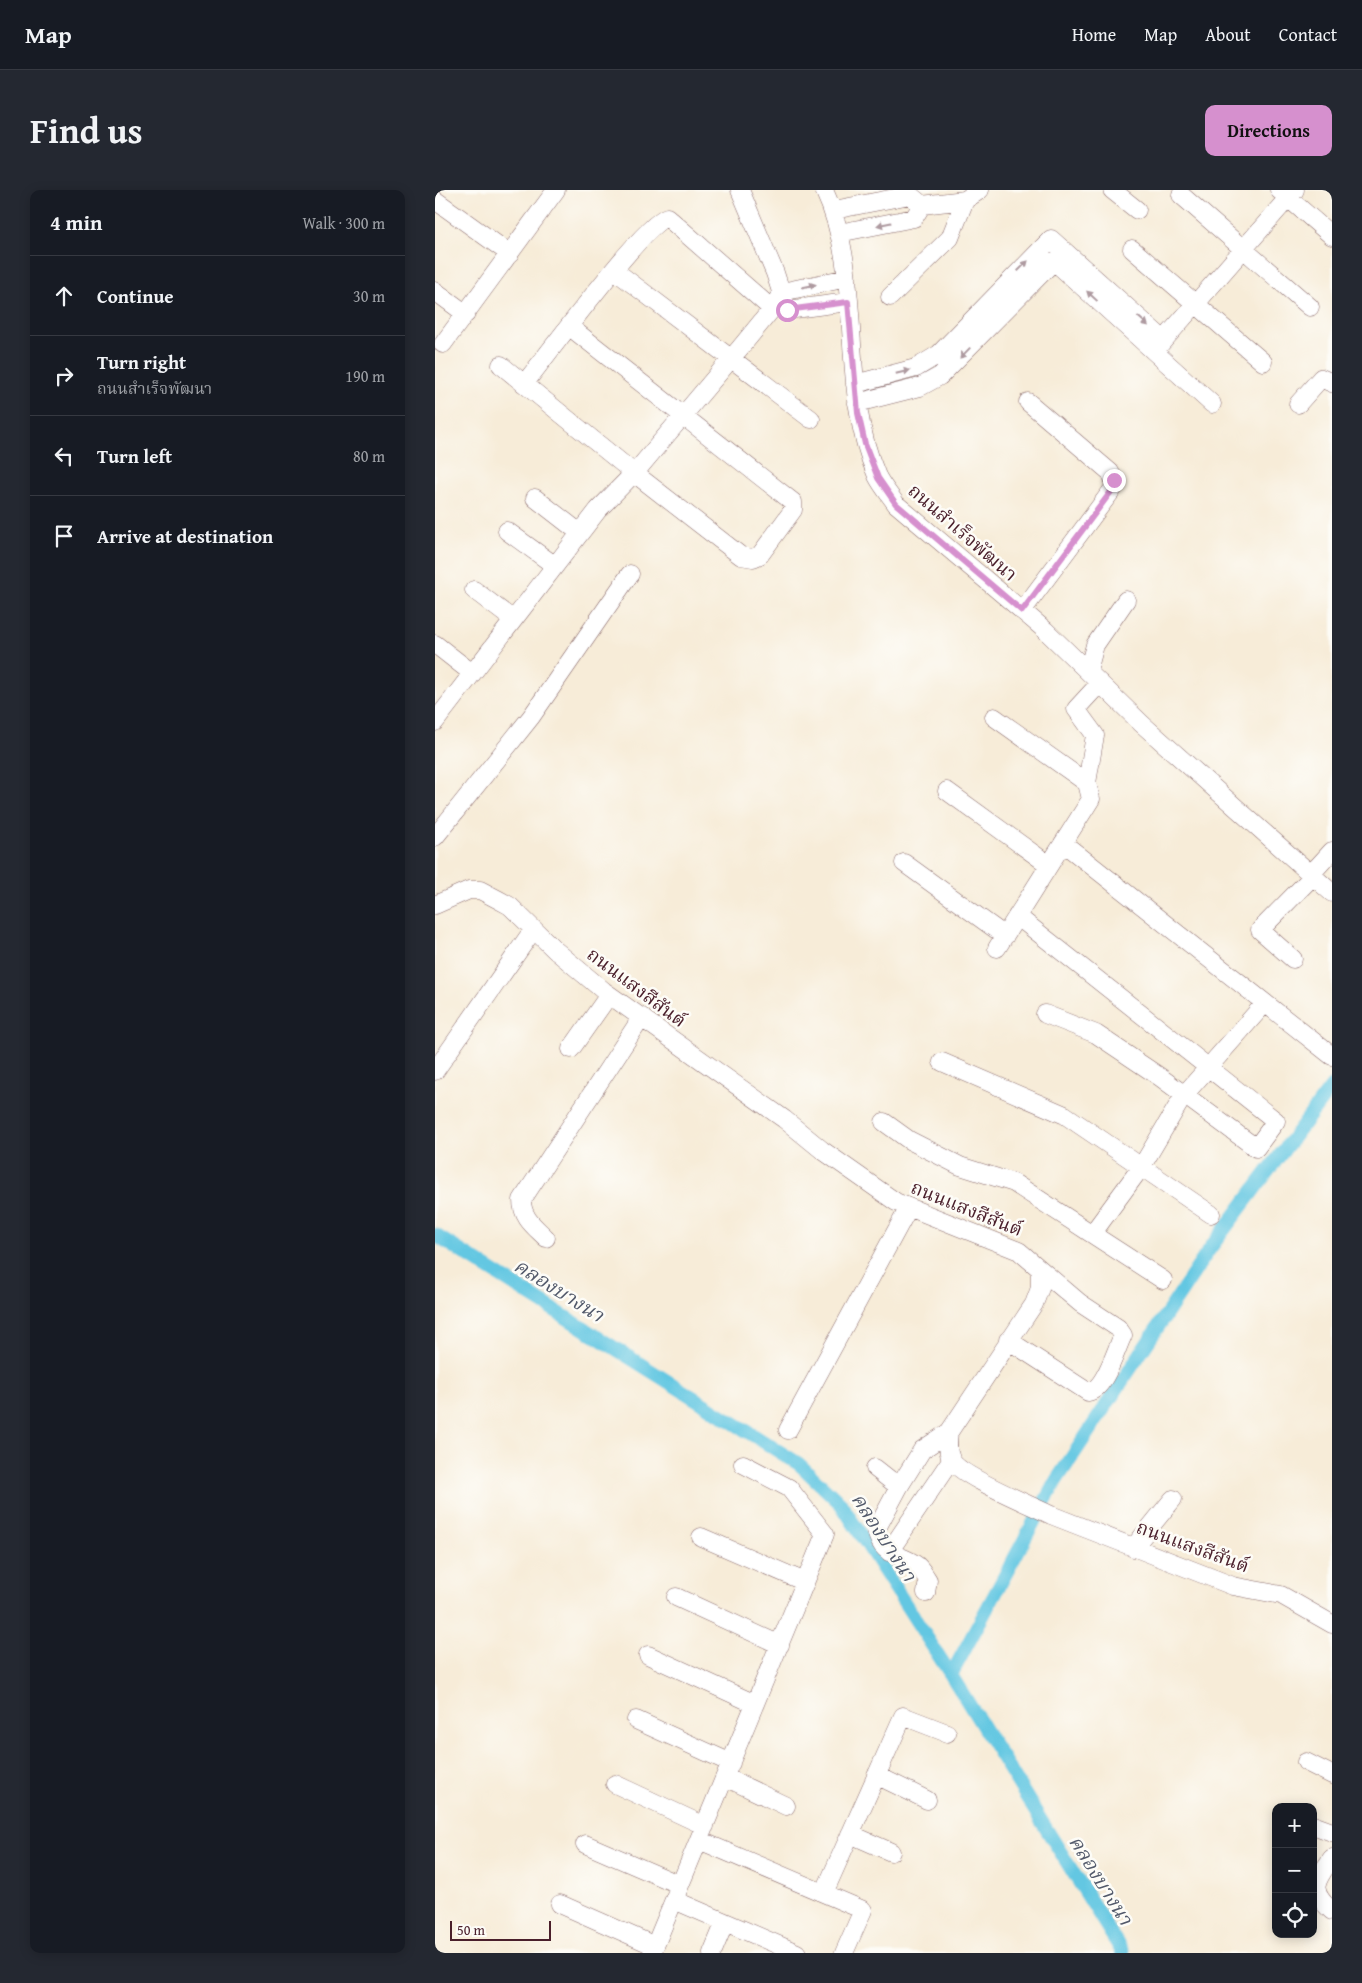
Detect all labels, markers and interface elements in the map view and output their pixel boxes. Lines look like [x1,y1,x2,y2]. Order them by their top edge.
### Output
text: Map [25,17,72,52]
text: Home [1072,21,1116,48]
text: Map [1144,21,1177,48]
text: About [1205,21,1251,48]
text: Contact [1279,21,1337,48]
text: Find us [30,105,143,156]
button: Directions [1205,105,1332,156]
text: 4 min [50,207,102,238]
text: Walk · 300 m [302,211,385,235]
one-way arrow [877,220,892,228]
one-way arrow [1017,260,1029,272]
one-way arrow [801,281,817,289]
icon: ahead [50,282,78,310]
text: Continue [97,282,174,310]
text: 30 m [353,284,385,308]
one-way arrow [1086,290,1098,302]
route start [776,299,799,322]
one-way arrow [1137,315,1149,327]
one-way arrow [959,347,971,359]
text: Turn right [97,348,186,376]
icon: right [50,362,78,390]
text: 190 m [345,364,385,388]
one-way arrow [895,367,910,375]
text: ถนนสำเร็จพัฒนา [97,376,212,400]
icon: left [50,442,78,470]
text: Turn left [97,442,172,470]
text: 80 m [353,444,385,468]
route end [1103,469,1126,492]
street label: ถนนสำเร็จพัฒนา [902,477,1024,587]
icon: arrive [50,522,78,550]
text: Arrive at destination [97,522,273,550]
street label: ถนนแสงสีสันต์ [581,940,693,1034]
street label: ถนนแสงสีสันต์ [907,1173,1027,1243]
water label: คลองบางนา [509,1251,611,1329]
water label: คลองบางนา [845,1487,925,1588]
street label: ถนนแสงสีสันต์ [1133,1513,1253,1579]
map controls [1272,1803,1317,1938]
button: + [1272,1803,1317,1848]
water label: คลองบางนา [1062,1829,1141,1931]
button: − [1272,1848,1317,1893]
button: locate [1272,1893,1317,1938]
scale bar [450,1918,551,1941]
text: 50 m [457,1920,485,1940]

